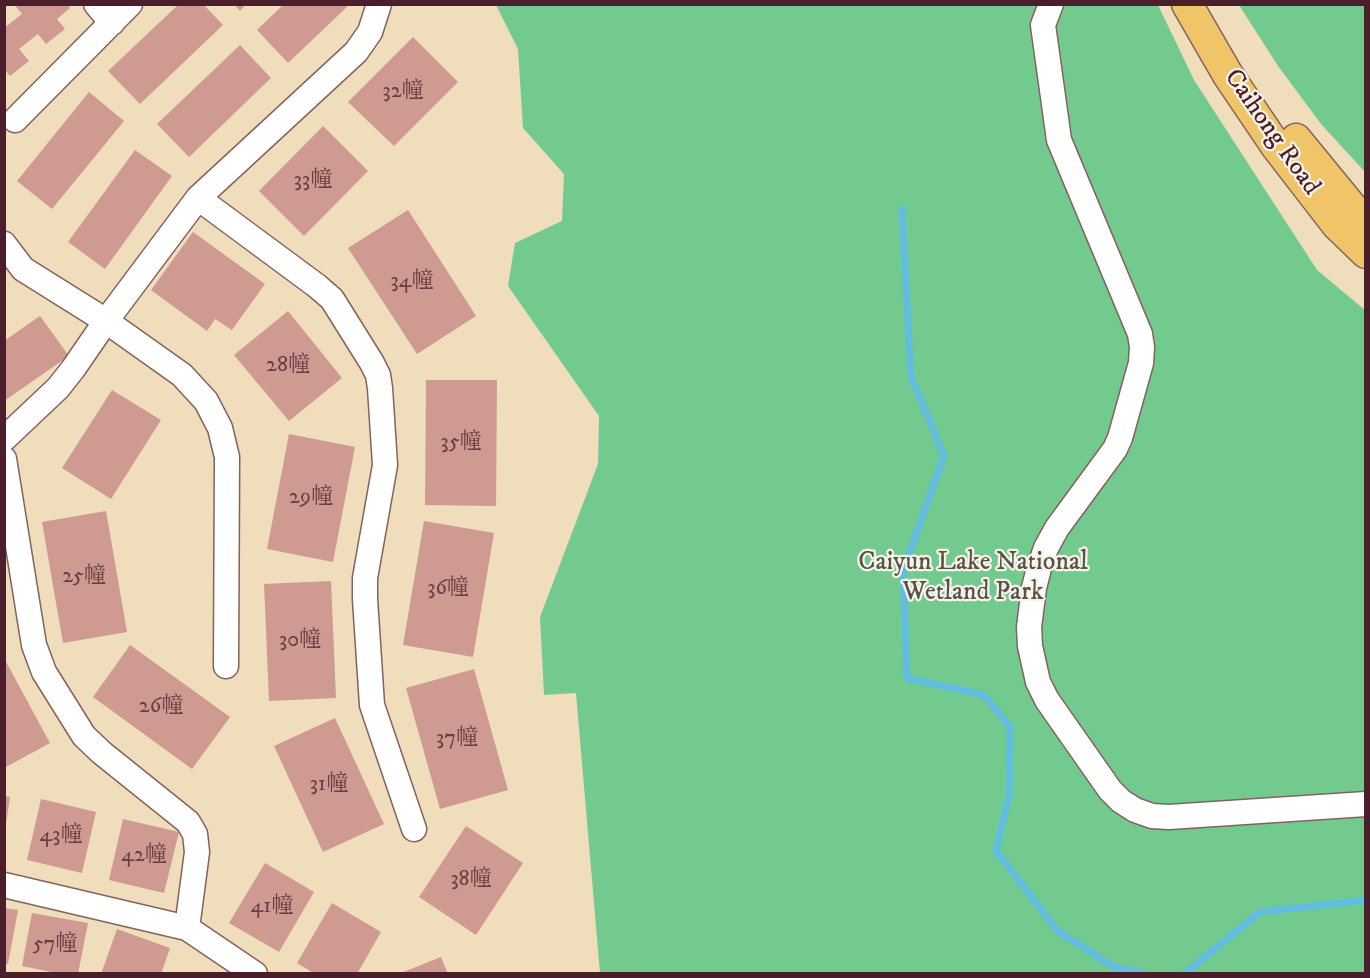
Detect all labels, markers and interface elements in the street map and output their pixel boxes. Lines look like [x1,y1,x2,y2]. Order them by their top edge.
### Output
street label: Caihong Road [1216,64,1326,202]
house number: 32幢 [382,79,424,105]
house number: 33幢 [294,168,332,194]
house number: 34幢 [391,269,433,295]
house number: 28幢 [266,353,310,379]
house number: 35幢 [440,430,482,456]
house number: 29幢 [289,485,333,511]
park label: Caiyun Lake National Wetland Park [858,548,1088,610]
house number: 25幢 [62,564,106,590]
house number: 36幢 [427,576,469,602]
house number: 30幢 [279,628,321,654]
house number: 26幢 [139,694,183,720]
house number: 37幢 [436,726,478,752]
house number: 31幢 [310,772,348,798]
house number: 43幢 [40,823,82,849]
house number: 42幢 [121,843,167,869]
house number: 38幢 [450,867,492,893]
house number: 41幢 [251,894,293,920]
house number: 57幢 [33,932,77,958]

